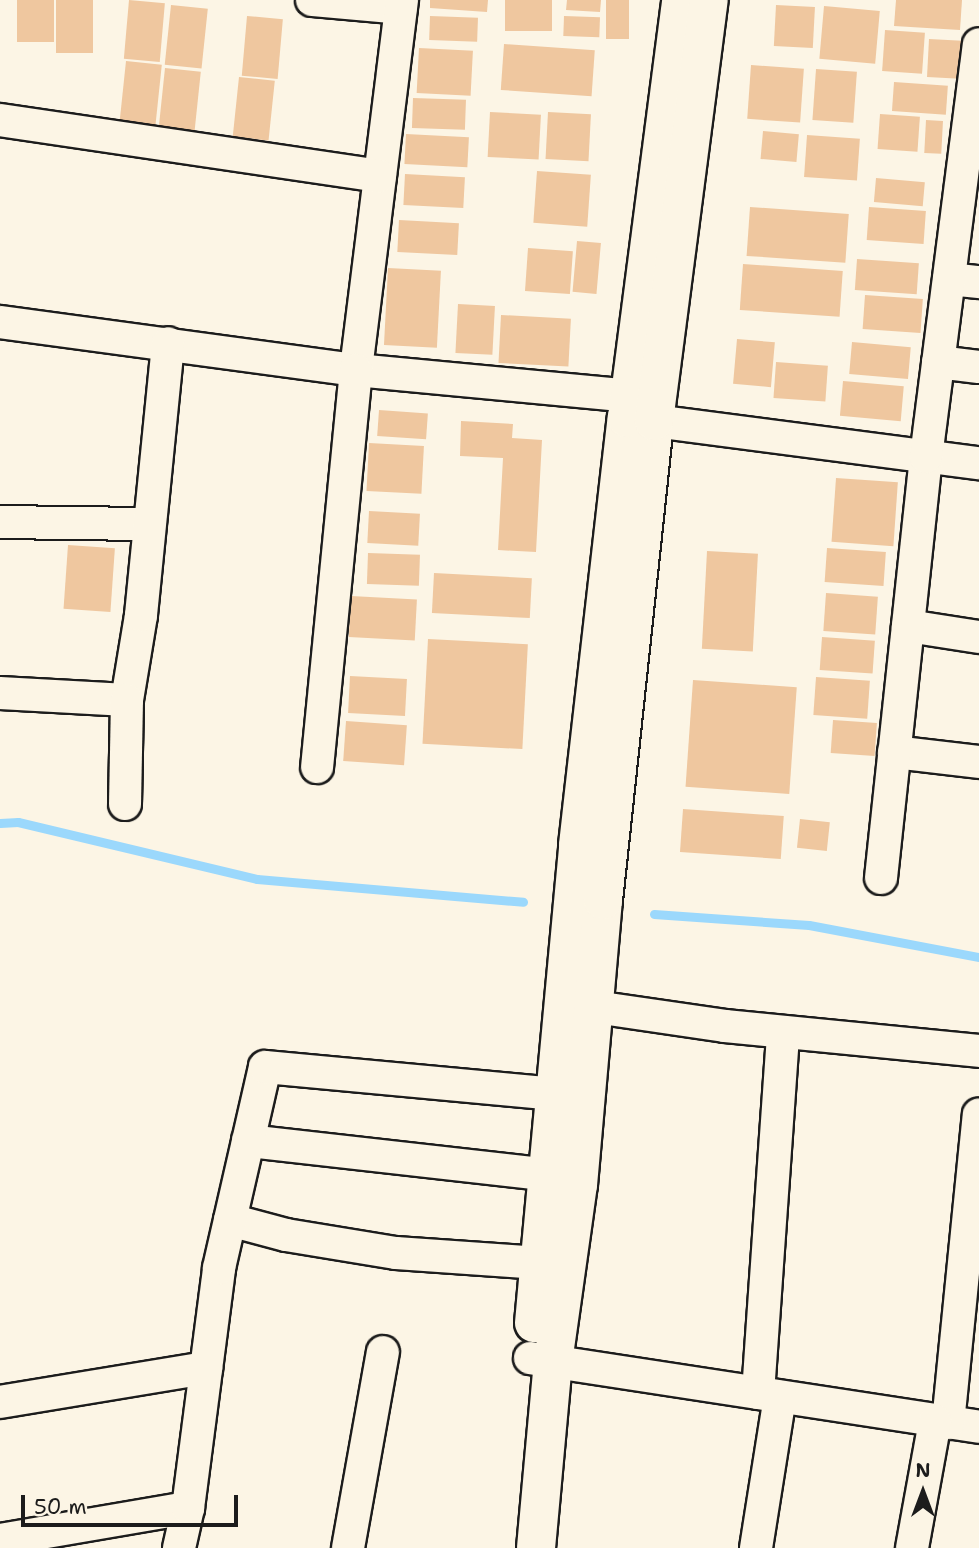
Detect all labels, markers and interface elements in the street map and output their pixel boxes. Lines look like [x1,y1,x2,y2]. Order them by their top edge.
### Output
north arrow [888,1457,958,1527]
text: N [915,1458,931,1483]
scale bar [24,1482,242,1526]
text: 50 m [34,1493,87,1521]

